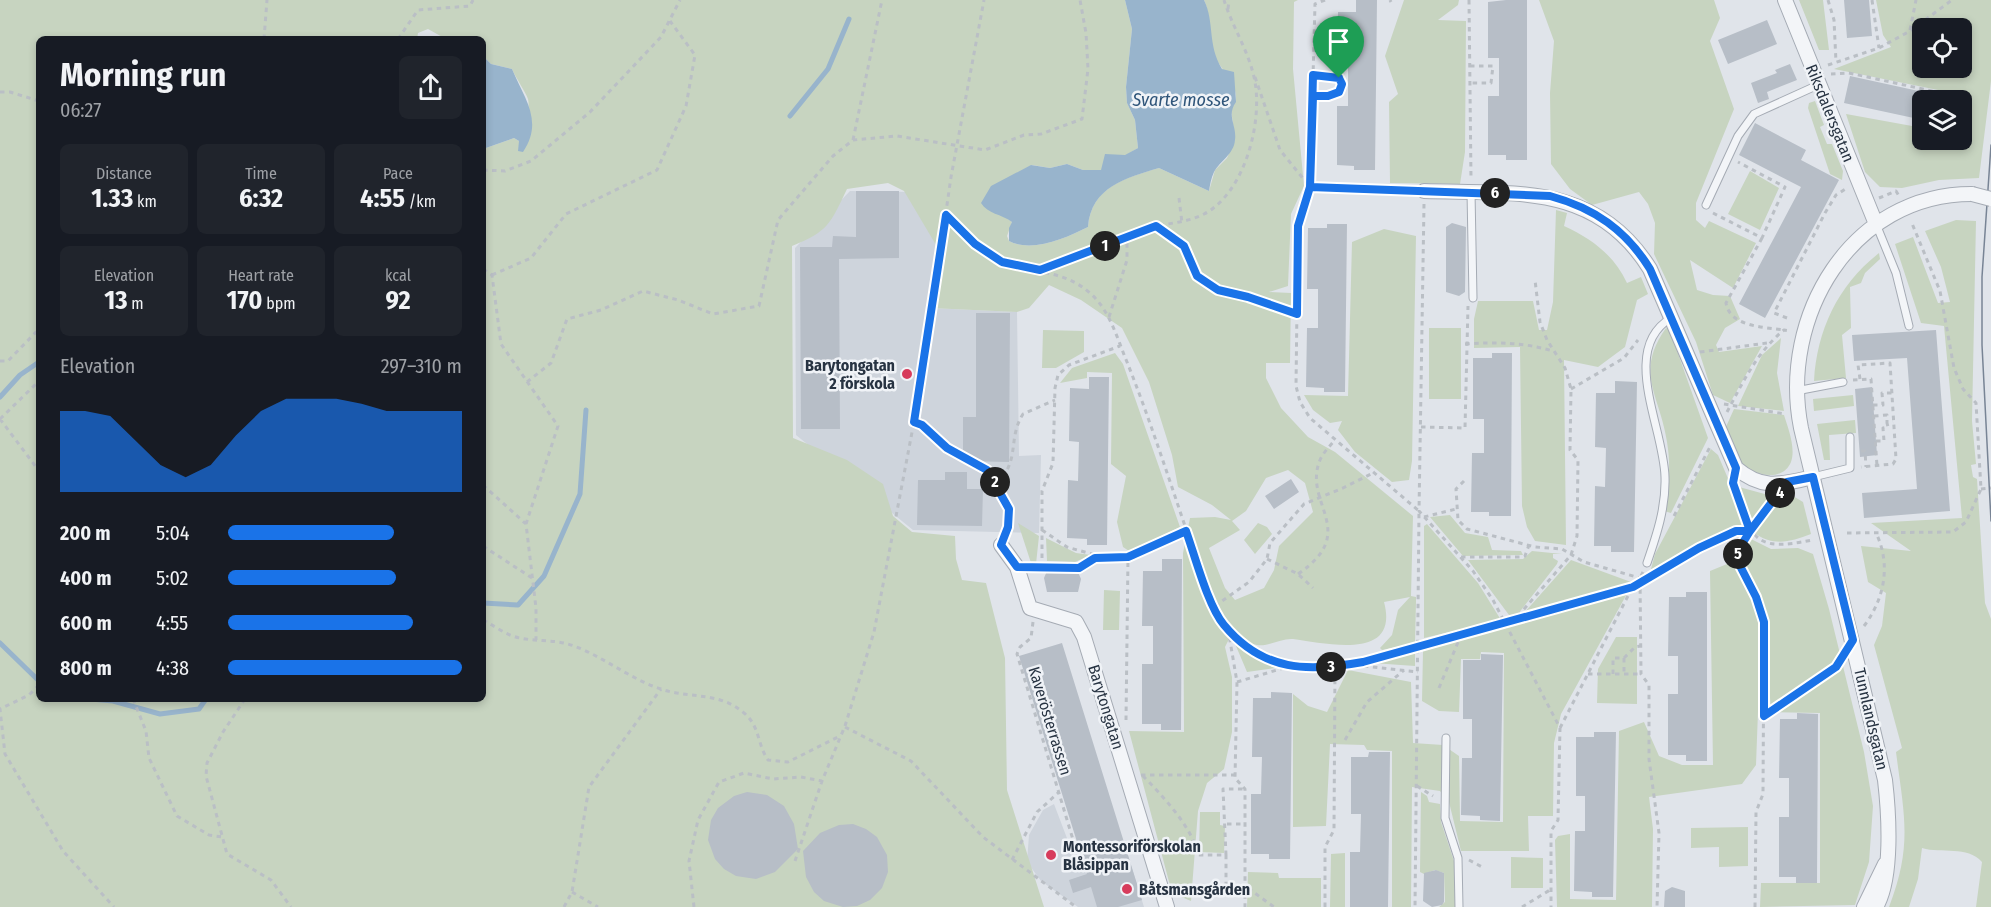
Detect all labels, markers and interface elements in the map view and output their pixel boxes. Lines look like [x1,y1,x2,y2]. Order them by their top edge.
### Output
pin [1313,16,1364,78]
map controls [1912,18,1972,150]
button: locate [1912,18,1972,78]
icon: arrive [1322,25,1355,58]
text: Morning run [60,55,226,95]
button: share [399,56,462,119]
street label: Riksdalersgatan [1802,61,1858,165]
water label: Svarte mosse [1131,89,1230,111]
button: layers [1912,90,1972,150]
text: 06:27 [60,98,101,122]
text: Distance [96,164,152,183]
text: Time [245,164,277,183]
text: Pace [383,164,413,183]
pin: 6 [1480,178,1510,208]
text: 1.33 [91,183,133,214]
text: 6:32 [239,183,283,214]
text: 4:55 [360,183,405,214]
text: 6 [1491,183,1499,202]
text: km [133,192,157,211]
text: /km [405,192,436,211]
pin: 1 [1090,231,1120,261]
text: 1 [1102,236,1108,255]
text: Elevation [94,266,154,285]
text: Heart rate [228,266,294,285]
text: kcal [385,266,411,285]
text: 13 [104,285,128,316]
text: 170 [226,285,262,316]
text: 92 [385,285,411,316]
text: m [128,294,144,313]
text: bpm [262,294,296,313]
text: Elevation [60,354,135,378]
text: 297–310 m [381,354,462,378]
place label: Barytongatan 2 förskola [805,356,895,393]
marker: Barytongatan 2 förskola [900,367,914,381]
pin: 2 [980,467,1010,497]
text: 2 [991,472,999,491]
pin: 4 [1765,478,1795,508]
text: 4 [1776,483,1784,502]
text: 200 m [60,521,111,545]
text: 5:04 [156,521,190,545]
pin: 5 [1723,539,1753,569]
text: 5 [1734,544,1742,563]
text: 400 m [60,566,112,590]
text: 5:02 [156,566,188,590]
text: 600 m [60,611,112,635]
text: 4:55 [156,611,188,635]
pin: 3 [1316,652,1346,682]
text: 800 m [60,656,112,680]
text: 4:38 [156,656,189,680]
text: 3 [1327,657,1335,676]
street label: Barytongatan [1084,662,1128,752]
street label: Kaverösterrassen [1024,664,1076,778]
street label: Tunnlandsgatan [1850,666,1892,772]
place label: Montessoriförskolan Blåsippan [1063,837,1201,874]
marker: Montessoriförskolan Blåsippan [1044,848,1058,862]
place label: Båtsmansgården [1139,880,1250,899]
marker: Båtsmansgården [1120,882,1134,896]

